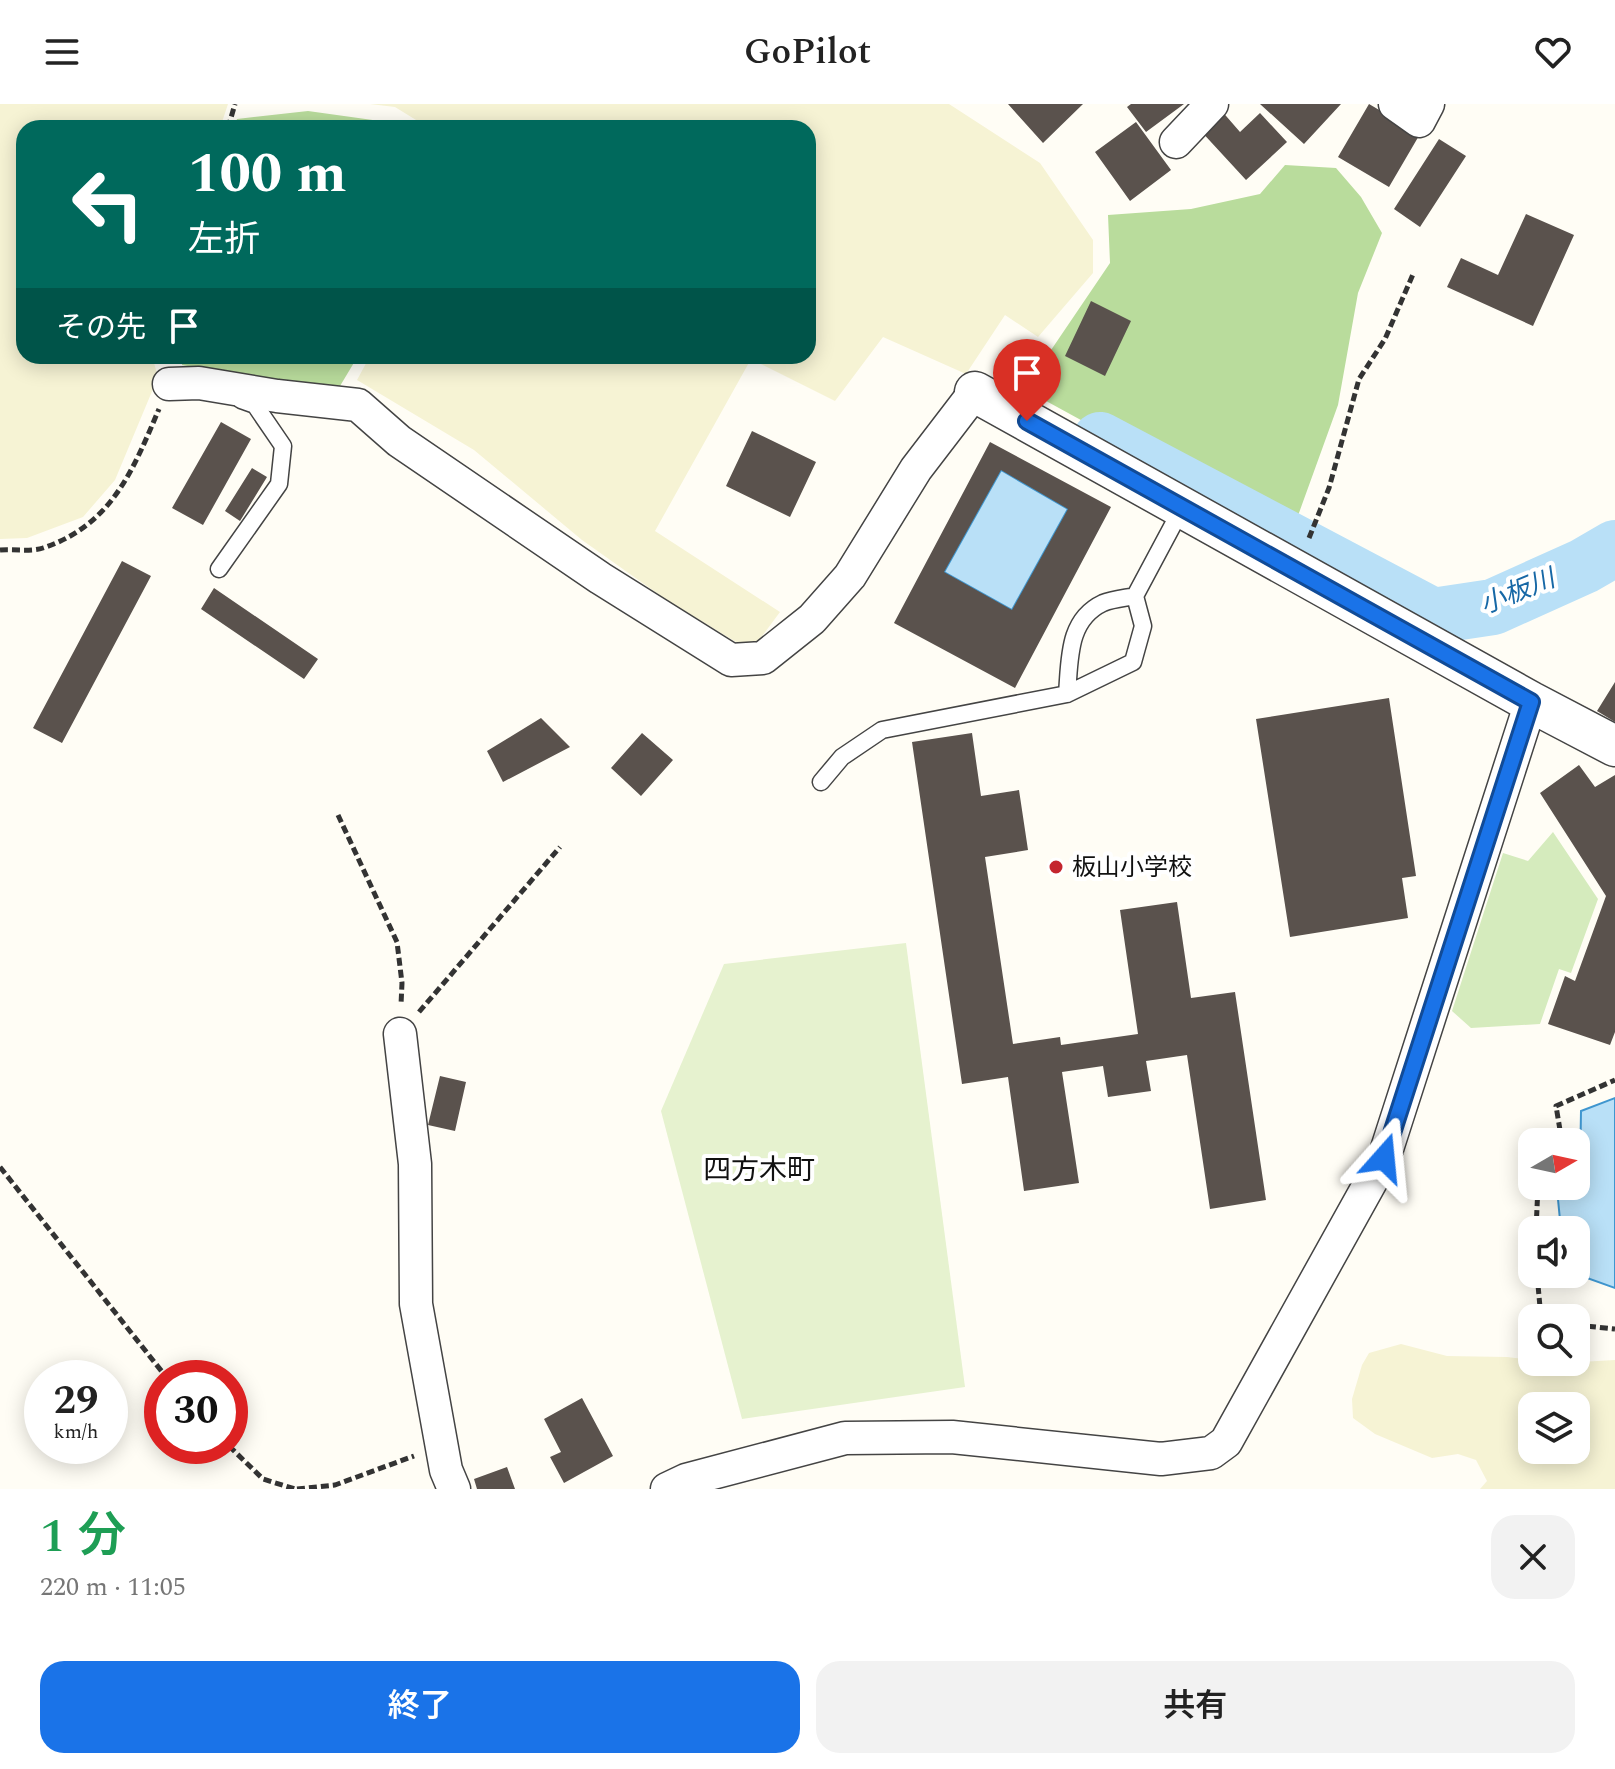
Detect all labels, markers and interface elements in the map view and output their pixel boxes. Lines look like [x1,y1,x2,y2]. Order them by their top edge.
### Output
text: GoPilot [744,25,871,80]
icon: menu [40,30,84,74]
icon: heart [1531,30,1575,74]
text: 100 m [188,132,347,217]
icon: left [56,152,160,256]
text: 左折 [188,213,260,268]
icon: arrive [162,304,206,348]
text: その先 [56,305,146,351]
pin [993,339,1061,421]
icon: arrive [1005,351,1049,395]
water label: 小板川 [1474,558,1564,625]
place label: 板山小学校 [1072,850,1192,886]
marker: 板山小学校 [1047,858,1065,876]
position arrow [1342,1116,1426,1200]
north arrow [1518,1128,1590,1200]
map controls [1518,1128,1590,1464]
district label: 四方木町 [703,1149,815,1192]
button: sound [1518,1216,1590,1288]
button: search [1518,1304,1590,1376]
speed limit sign: 30 [144,1360,248,1464]
text: 29 [54,1371,98,1432]
button: layers [1518,1392,1590,1464]
text: km/h [54,1417,99,1447]
text: 1 分 [40,1500,126,1573]
button: close [1491,1515,1575,1599]
text: 220 m · 11:05 [40,1567,186,1607]
button: 終了 [40,1661,800,1753]
button: 共有 [816,1661,1575,1753]

